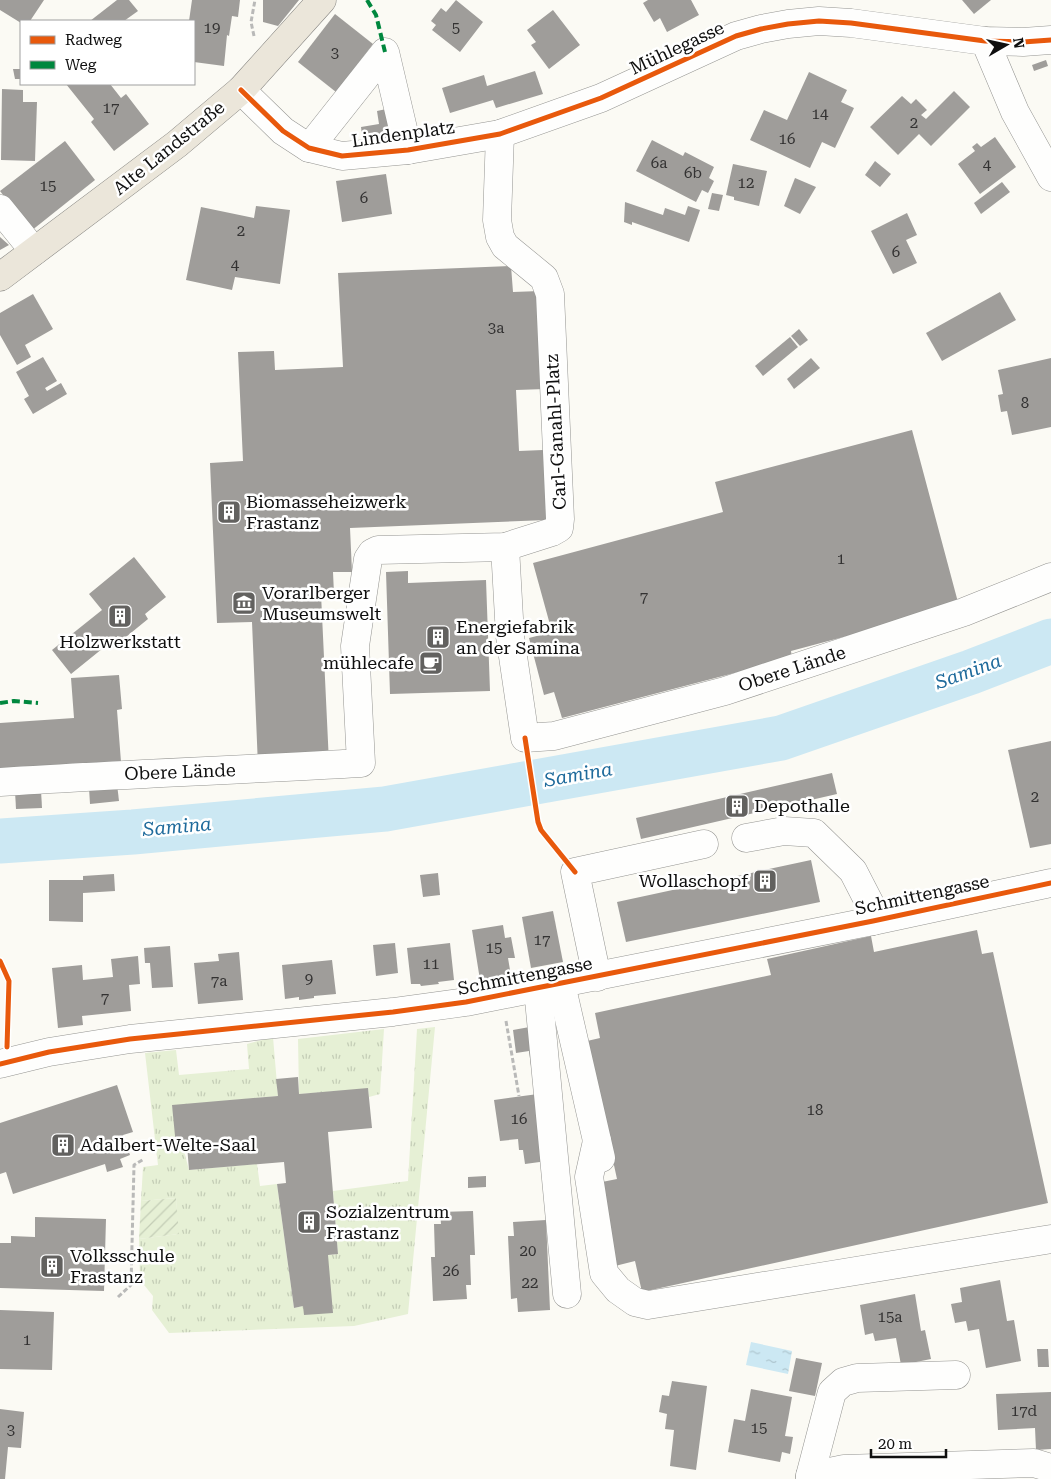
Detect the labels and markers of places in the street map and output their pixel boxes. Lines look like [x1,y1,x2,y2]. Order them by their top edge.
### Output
place label: Biomasseheizwerk Frastanz [246,491,407,533]
building icon: Biomasseheizwerk Frastanz [216,499,242,525]
place label: Vorarlberger Museumswelt [262,582,382,624]
museum icon: Vorarlberger Museumswelt [231,590,257,616]
building icon: Holzwerkstatt [107,603,133,629]
place label: Energiefabrik an der Samina [456,616,580,658]
building icon: Energiefabrik an der Samina [425,624,451,650]
place label: Holzwerkstatt [59,631,181,652]
cafe icon: mühlecafe [418,650,444,676]
place label: mühlecafe [323,652,414,673]
building icon: Depothalle [724,793,750,819]
place label: Depothalle [754,795,850,816]
building icon: Wollaschopf [752,868,778,894]
place label: Wollaschopf [639,870,749,891]
building icon: Adalbert-Welte-Saal [50,1132,76,1158]
place label: Adalbert-Welte-Saal [80,1134,256,1155]
place label: Sozialzentrum Frastanz [326,1201,450,1243]
building icon: Sozialzentrum Frastanz [296,1209,322,1235]
place label: Volksschule Frastanz [70,1245,175,1287]
building icon: Volksschule Frastanz [39,1253,65,1279]

